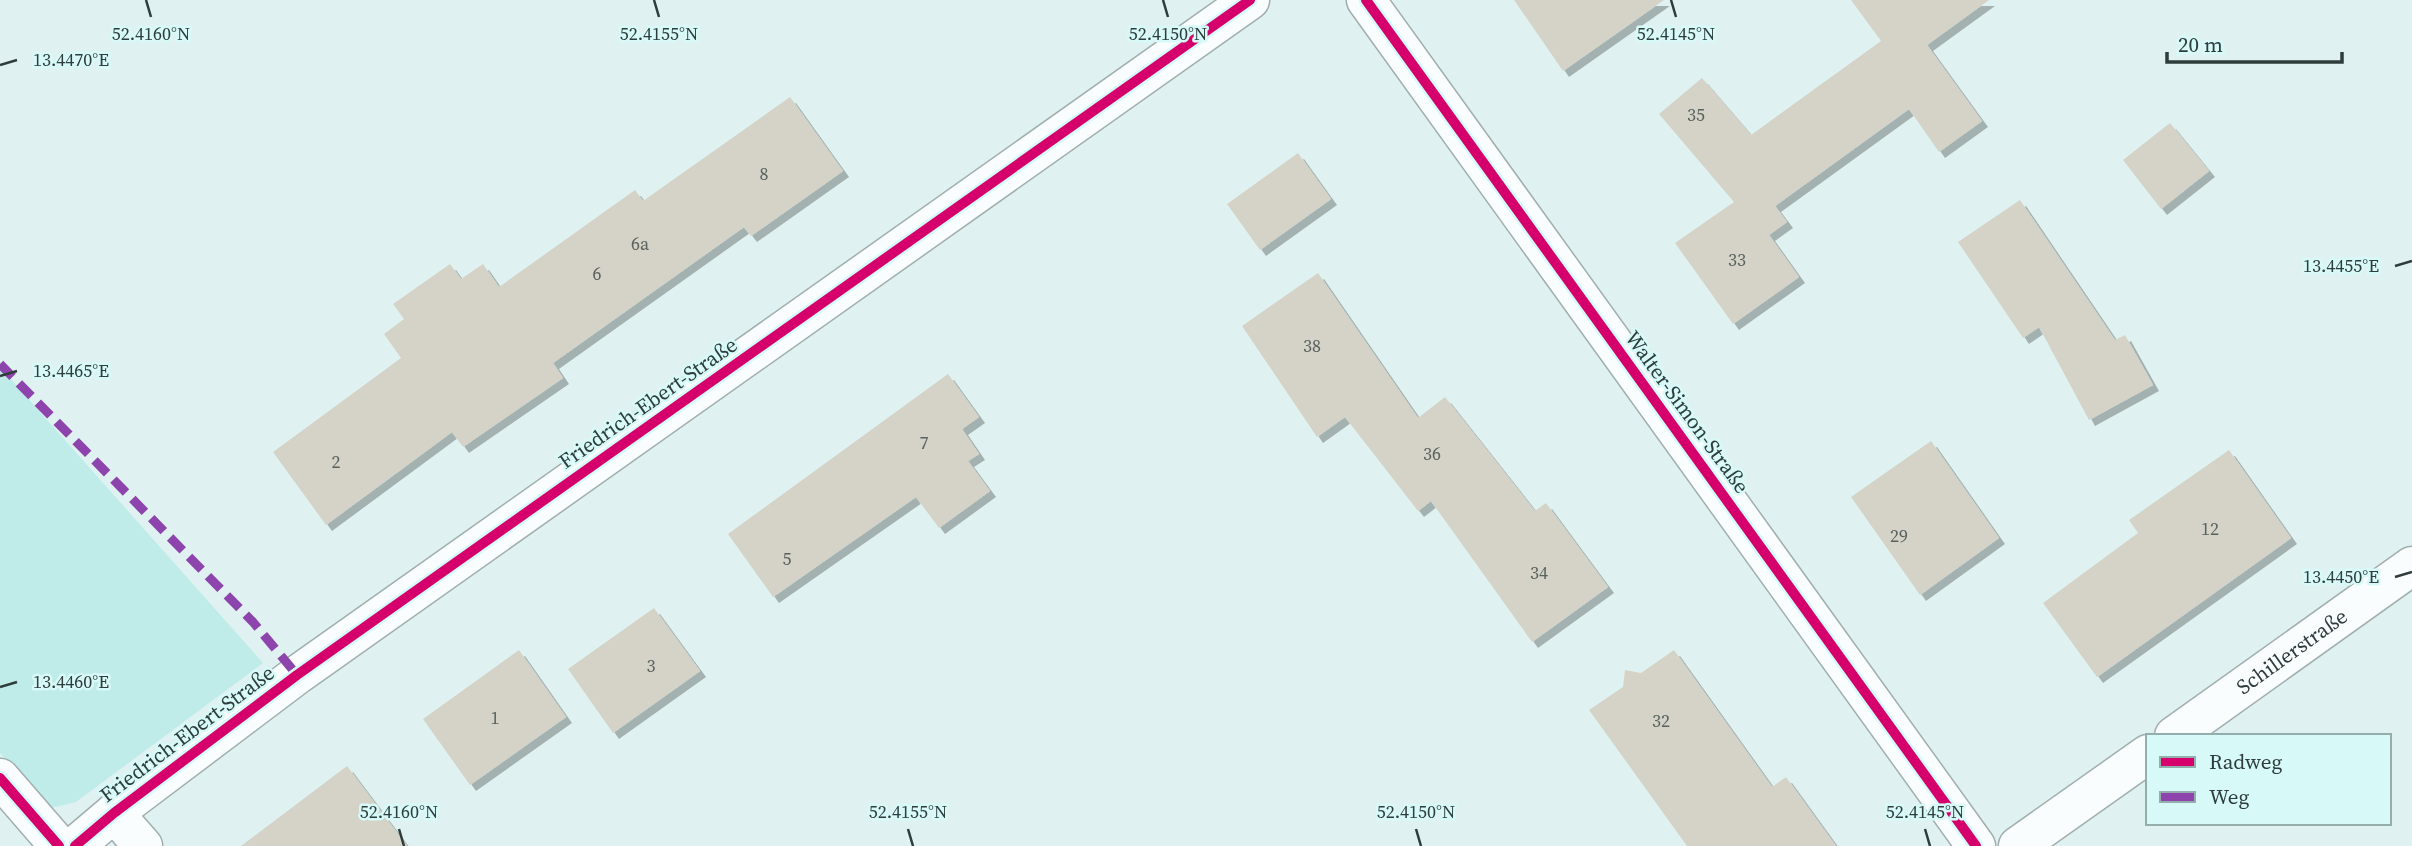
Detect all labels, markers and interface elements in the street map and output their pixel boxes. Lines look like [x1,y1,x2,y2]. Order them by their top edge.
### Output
text: 52.4160°N [112,21,190,46]
text: 52.4155°N [620,21,698,46]
text: 52.4150°N [1129,21,1207,46]
text: 52.4145°N [1637,21,1715,46]
scale bar [2167,21,2342,65]
text: 20 m [2178,30,2223,59]
text: 13.4470°E [33,47,109,72]
house number: 35 [1687,102,1705,127]
house number: 8 [760,161,769,186]
house number: 6a [631,231,650,256]
house number: 33 [1728,247,1746,272]
text: 13.4455°E [2303,253,2379,278]
house number: 6 [593,261,602,286]
street label: Walter-Simon-Straße [1618,324,1756,499]
street label: Friedrich-Ebert-Straße [553,330,743,475]
house number: 38 [1303,333,1321,358]
text: 13.4465°E [33,358,109,383]
house number: 7 [920,430,929,455]
house number: 36 [1423,441,1441,466]
house number: 2 [332,449,341,474]
house number: 12 [2201,516,2219,541]
house number: 29 [1890,523,1908,548]
house number: 5 [783,546,792,571]
house number: 34 [1530,560,1548,585]
text: 13.4450°E [2303,564,2379,589]
street label: Schillerstraße [2230,602,2353,701]
house number: 3 [647,653,656,678]
street label: Friedrich-Ebert-Straße [93,658,280,809]
text: 13.4460°E [33,669,109,694]
house number: 1 [491,705,500,730]
house number: 32 [1652,708,1670,733]
legend [2146,734,2391,825]
text: Radweg [2209,747,2282,776]
text: Weg [2209,782,2249,811]
text: 52.4160°N [360,799,438,824]
text: 52.4155°N [869,799,947,824]
text: 52.4150°N [1377,799,1455,824]
text: 52.4145°N [1886,799,1964,824]

